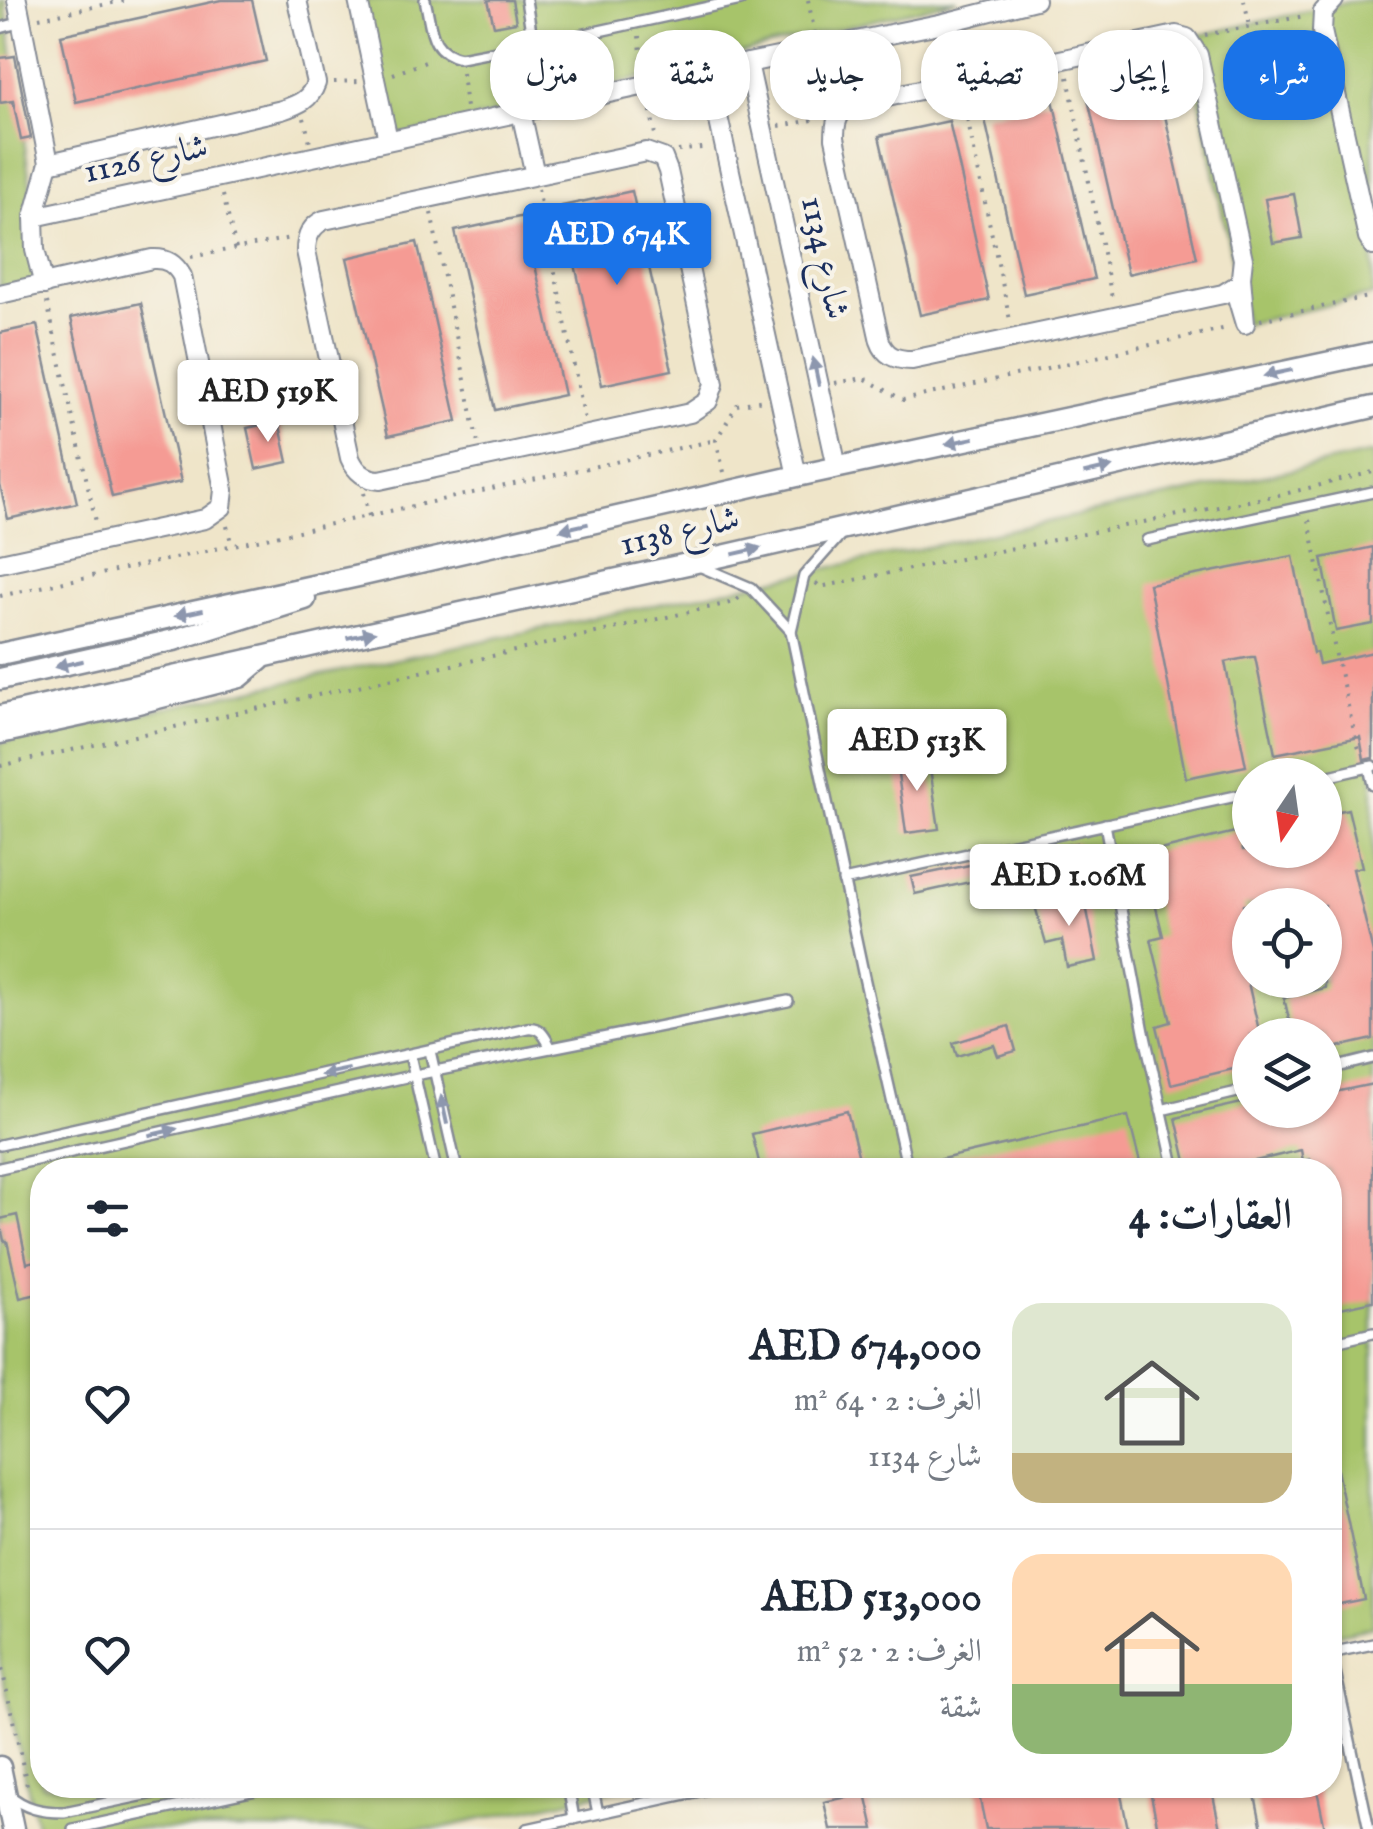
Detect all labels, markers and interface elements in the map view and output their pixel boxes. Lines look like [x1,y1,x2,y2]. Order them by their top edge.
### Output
chip: منزل [490,30,614,120]
chip: شقة [634,30,750,120]
chip: جديد [770,30,901,120]
chip: تصفية [921,30,1058,120]
chip: إيجار [1078,30,1203,120]
chip: شراء [1223,30,1345,120]
street label: شارع 1126 [80,125,213,199]
street label: شارع 1134 [785,192,859,325]
pin: AED 674K [514,203,720,288]
text: AED 674K [545,215,689,256]
one-way arrow [808,356,823,387]
pin: AED 519K [165,360,371,445]
one-way arrow [1262,366,1293,382]
text: AED 519K [199,372,337,413]
one-way arrow [944,434,975,450]
one-way arrow [1082,462,1113,477]
street label: شارع 1138 [616,496,745,571]
one-way arrow [558,520,589,535]
one-way arrow [732,543,763,558]
one-way arrow [173,606,204,621]
one-way arrow [346,626,377,642]
one-way arrow [53,657,84,672]
pin: AED 513K [814,709,1020,794]
text: AED 513K [849,721,985,762]
north arrow [1232,758,1342,868]
map controls [1232,758,1342,1128]
pin: AED 1.06M [955,844,1183,929]
text: AED 1.06M [992,856,1146,897]
button: locate [1232,888,1342,998]
button: layers [1232,1018,1342,1128]
one-way arrow [319,1064,350,1080]
one-way arrow [435,1094,451,1125]
one-way arrow [148,1123,179,1139]
text: العقارات: 4 [1129,1190,1292,1243]
icon: filters [80,1191,135,1246]
text: AED 674,000 [750,1321,982,1374]
icon: home [1092,1343,1212,1463]
icon: heart [80,1376,135,1431]
text: الغرف: 2 · 64 m² [794,1381,982,1422]
text: شارع 1134 [868,1437,982,1478]
text: AED 513,000 [762,1572,982,1625]
icon: home [1092,1594,1212,1714]
icon: heart [80,1627,135,1682]
text: الغرف: 2 · 52 m² [797,1632,982,1673]
text: شقة [940,1688,982,1729]

